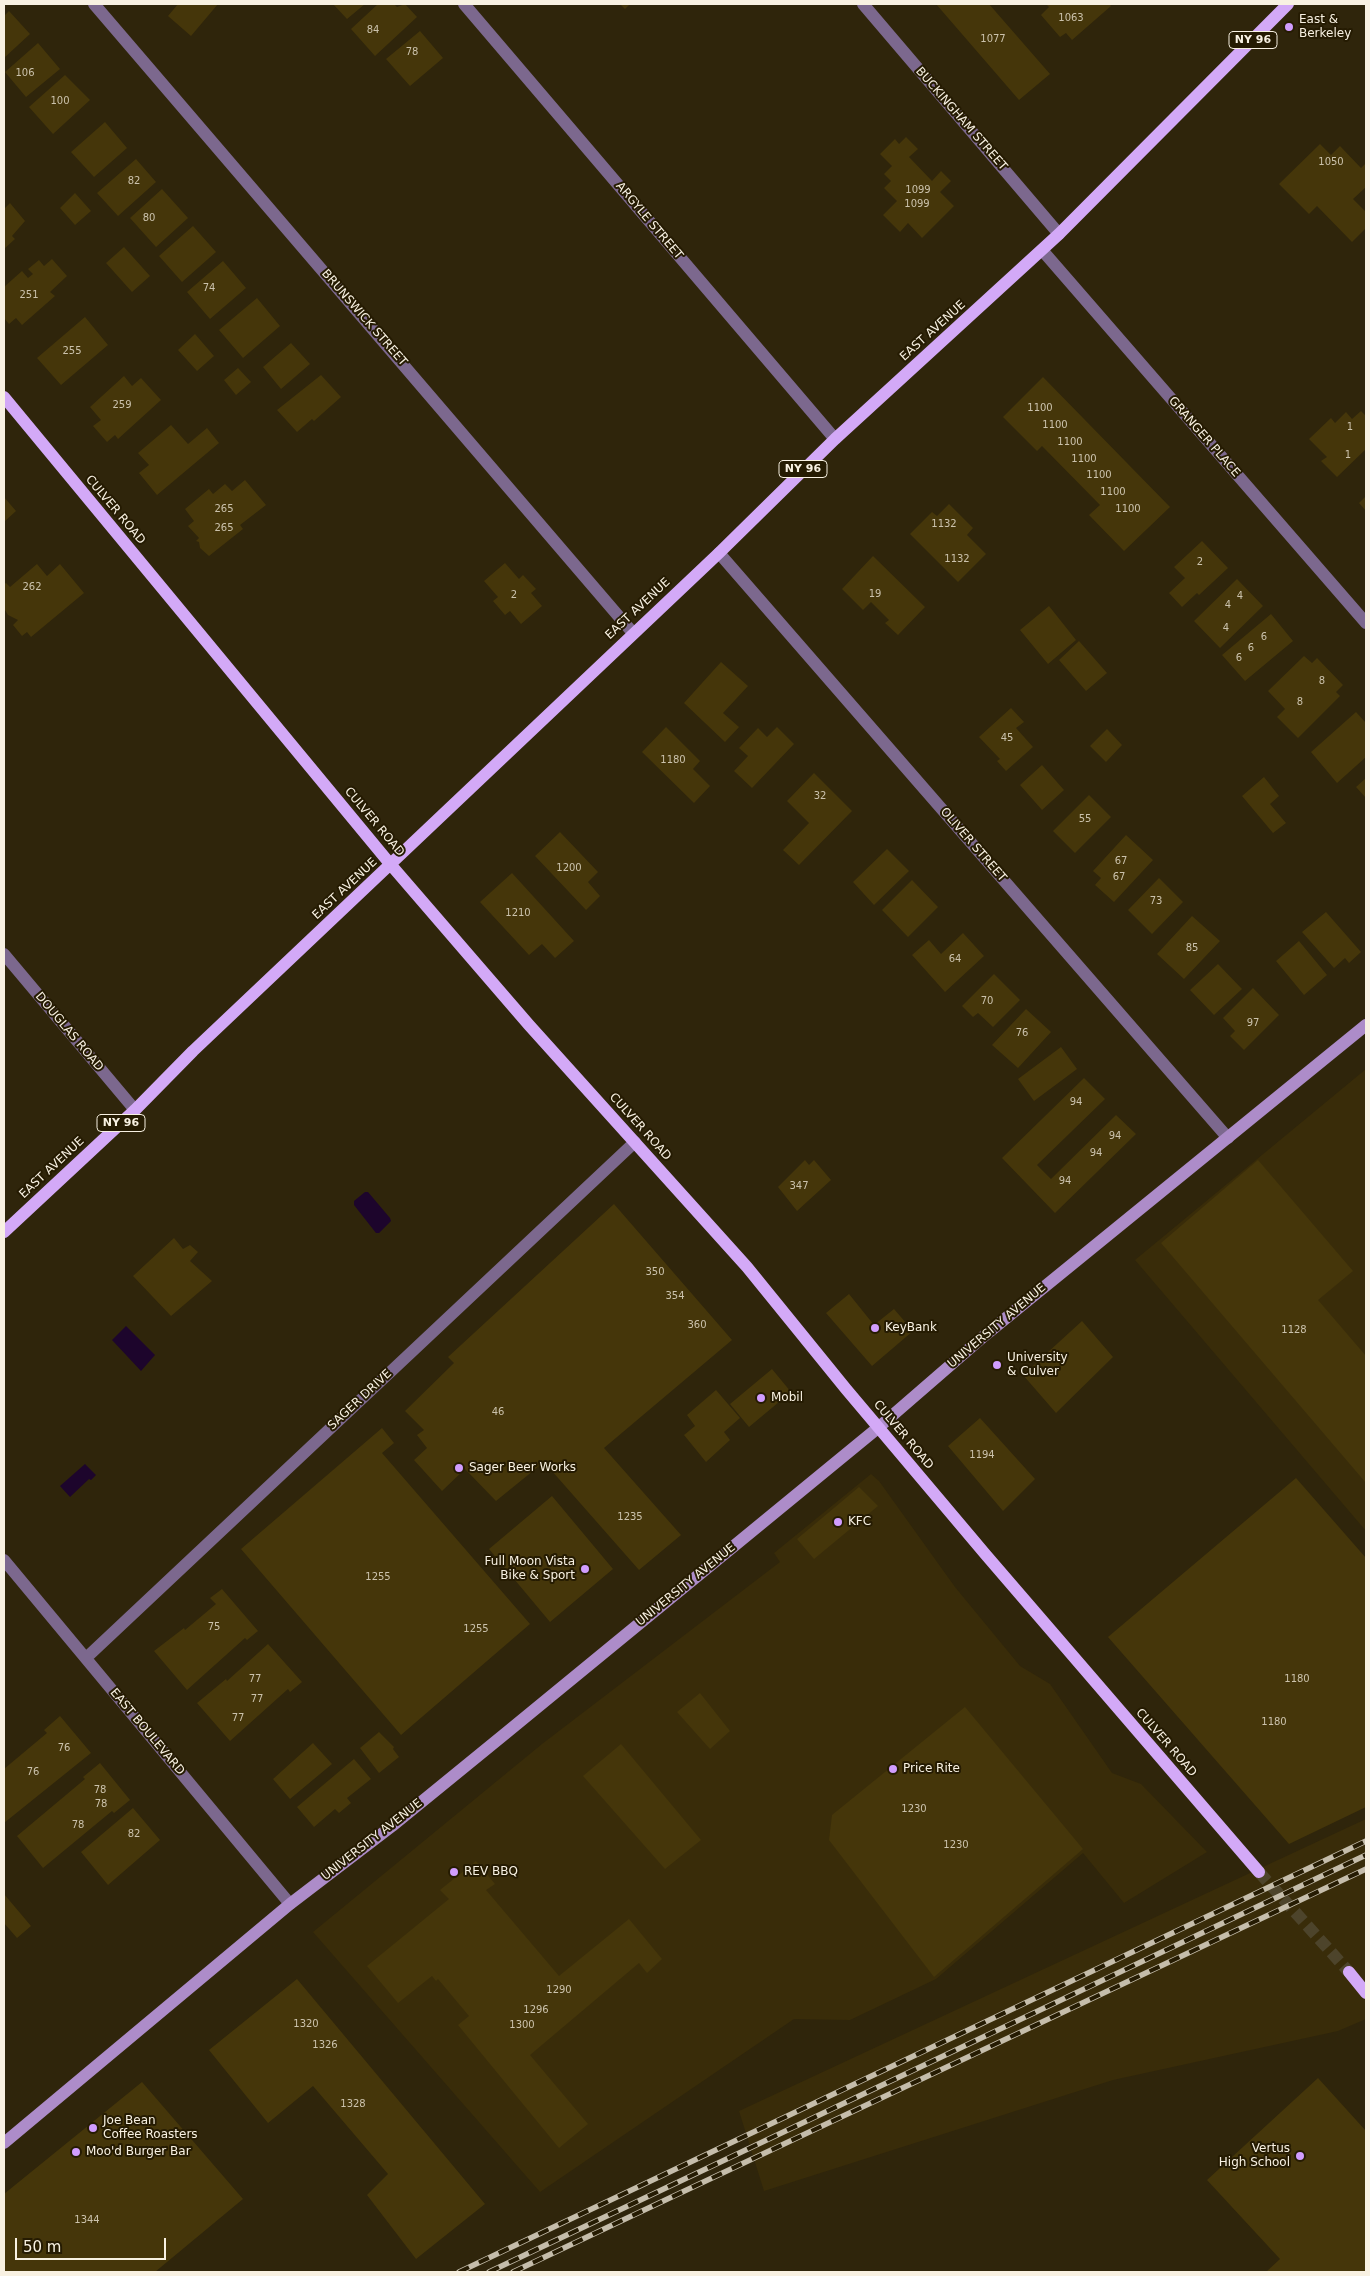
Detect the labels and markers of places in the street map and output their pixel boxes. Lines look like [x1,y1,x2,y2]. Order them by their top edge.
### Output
place label: East & Berkeley [1299,13,1351,41]
marker: East & Berkeley [1283,21,1295,33]
place label: KeyBank [885,1321,937,1335]
marker: KeyBank [869,1322,881,1334]
place label: University & Culver [1007,1351,1068,1379]
marker: University & Culver [991,1359,1003,1371]
place label: Mobil [771,1391,803,1405]
marker: Mobil [755,1392,767,1404]
place label: Sager Beer Works [469,1461,576,1475]
marker: Sager Beer Works [453,1462,465,1474]
place label: KFC [848,1515,871,1529]
marker: KFC [832,1516,844,1528]
place label: Full Moon Vista Bike & Sport [485,1555,575,1583]
marker: Full Moon Vista Bike & Sport [579,1563,591,1575]
place label: Price Rite [903,1762,960,1776]
marker: Price Rite [887,1763,899,1775]
place label: REV BBQ [464,1865,518,1879]
marker: REV BBQ [448,1866,460,1878]
place label: Joe Bean Coffee Roasters [103,2114,198,2142]
marker: Joe Bean Coffee Roasters [87,2122,99,2134]
place label: Vertus High School [1219,2142,1290,2170]
place label: Moo'd Burger Bar [86,2145,191,2159]
marker: Moo'd Burger Bar [70,2146,82,2158]
marker: Vertus High School [1294,2150,1306,2162]

